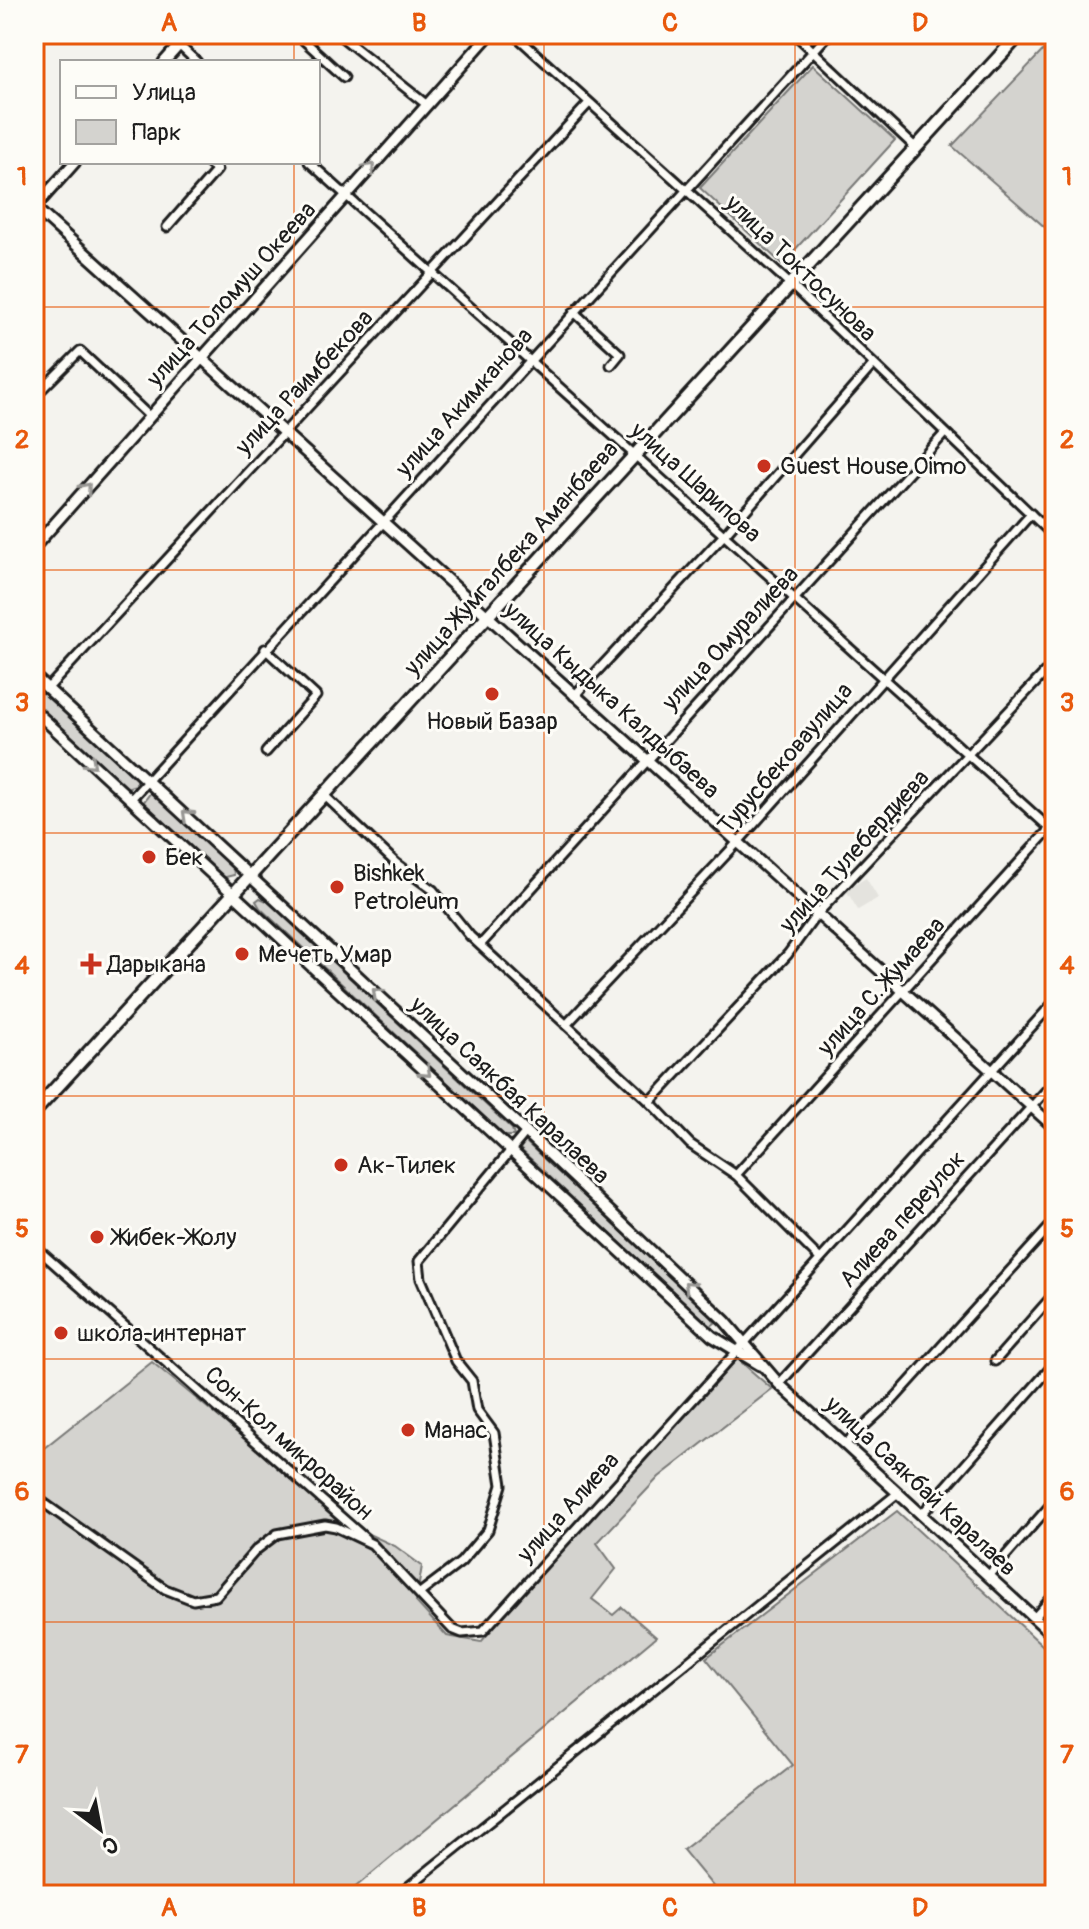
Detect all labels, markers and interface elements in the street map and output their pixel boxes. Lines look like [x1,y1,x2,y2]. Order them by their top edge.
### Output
text: A [161,7,178,39]
text: B [412,7,426,39]
text: C [662,7,678,39]
text: D [912,7,928,39]
legend [60,60,320,164]
text: Улица [132,78,196,107]
text: Парк [132,118,181,147]
text: 1 [17,161,27,193]
text: 1 [1062,161,1072,193]
one-way arrow [360,163,375,178]
street label: улица Токтосунова [718,188,882,348]
street label: улица Толомуш Океева [140,196,322,394]
street label: улица Раимбекова [229,304,379,462]
street label: улица Акимканова [389,322,539,484]
street label: улица Шарипова [624,415,767,549]
text: 2 [15,424,29,456]
text: 2 [1060,424,1074,456]
street label: улица Жумгалбека Аманбаева [398,435,625,682]
place label: Guest House Oimo [780,452,967,481]
marker: Guest House Oimo [755,457,773,475]
one-way arrow [76,483,90,498]
street label: улица Омуралиева [655,560,805,717]
street label: улица Кыдыка Калдыбаева [497,595,725,805]
street label: Турусбековаулица [712,677,859,840]
marker: Новый Базар [483,685,501,703]
text: 3 [15,687,29,719]
text: 3 [1060,687,1074,719]
place label: Новый Базар [426,707,558,736]
one-way arrow [82,753,97,767]
street label: улица Тулебердиева [773,764,935,940]
one-way arrow [182,810,196,825]
place label: Бек [165,843,204,872]
marker: Бек [140,848,158,866]
place label: Bishkek Petroleum [353,859,459,916]
marker: Bishkek Petroleum [328,878,346,896]
street label: улица С. Жумаева [811,911,951,1062]
place label: Мечеть Умар [258,940,392,969]
marker: Мечеть Умар [233,945,251,963]
text: 4 [14,950,30,982]
place label: Дарыкана [106,950,206,979]
text: 4 [1059,950,1075,982]
marker: Дарыкана [82,955,100,973]
one-way arrow [372,987,386,1002]
street label: улица Саякбая Каралаева [403,990,615,1190]
one-way arrow [417,1063,431,1078]
street label: Алиева переулок [833,1145,971,1294]
place label: Ак-Тилек [357,1151,456,1180]
marker: Ак-Тилек [332,1156,350,1174]
text: 5 [15,1213,29,1245]
text: 5 [1060,1213,1074,1245]
place label: Жибек-Жолу [109,1223,236,1252]
marker: Жибек-Жолу [88,1228,106,1246]
one-way arrow [684,1281,698,1295]
place label: школа-интернат [77,1319,246,1348]
marker: школа-интернат [52,1324,70,1342]
street label: Сон-Кол микрорайон [199,1360,379,1527]
street label: улица Саякбай Каралаев [818,1389,1022,1583]
place label: Манас [424,1416,488,1445]
marker: Манас [399,1421,417,1439]
street label: улица Алиева [511,1446,626,1569]
text: 6 [14,1476,30,1508]
text: 6 [1059,1476,1075,1508]
text: 7 [15,1739,29,1771]
text: 7 [1060,1739,1074,1771]
north arrow [60,1789,140,1869]
text: С [97,1830,123,1861]
text: A [161,1892,178,1924]
text: B [412,1892,426,1924]
text: C [662,1892,678,1924]
text: D [912,1892,928,1924]

